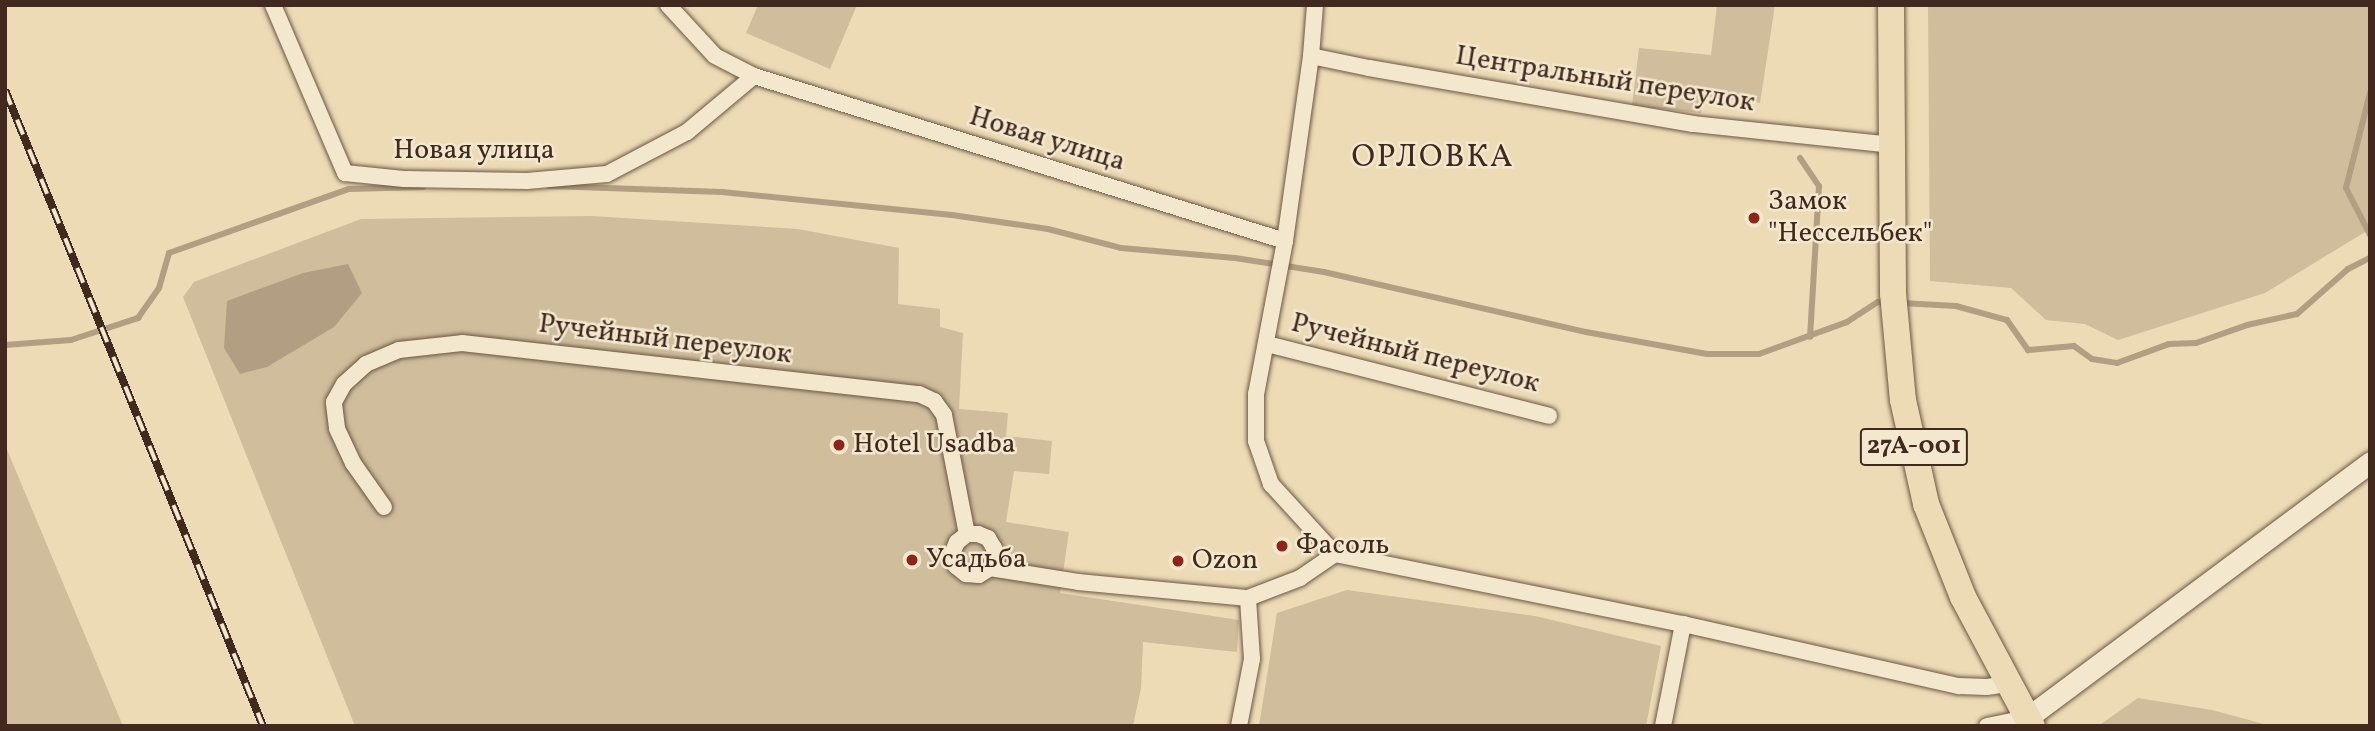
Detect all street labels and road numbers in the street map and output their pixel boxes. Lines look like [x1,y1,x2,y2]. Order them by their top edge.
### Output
street label: Центральный переулок [1453,40,1757,120]
street label: Новая улица [965,100,1129,180]
street label: Новая улица [393,134,555,168]
street label: Ручейный переулок [1287,307,1543,401]
street label: Ручейный переулок [537,308,793,372]
road number: 27А-001 [1860,424,1968,470]

